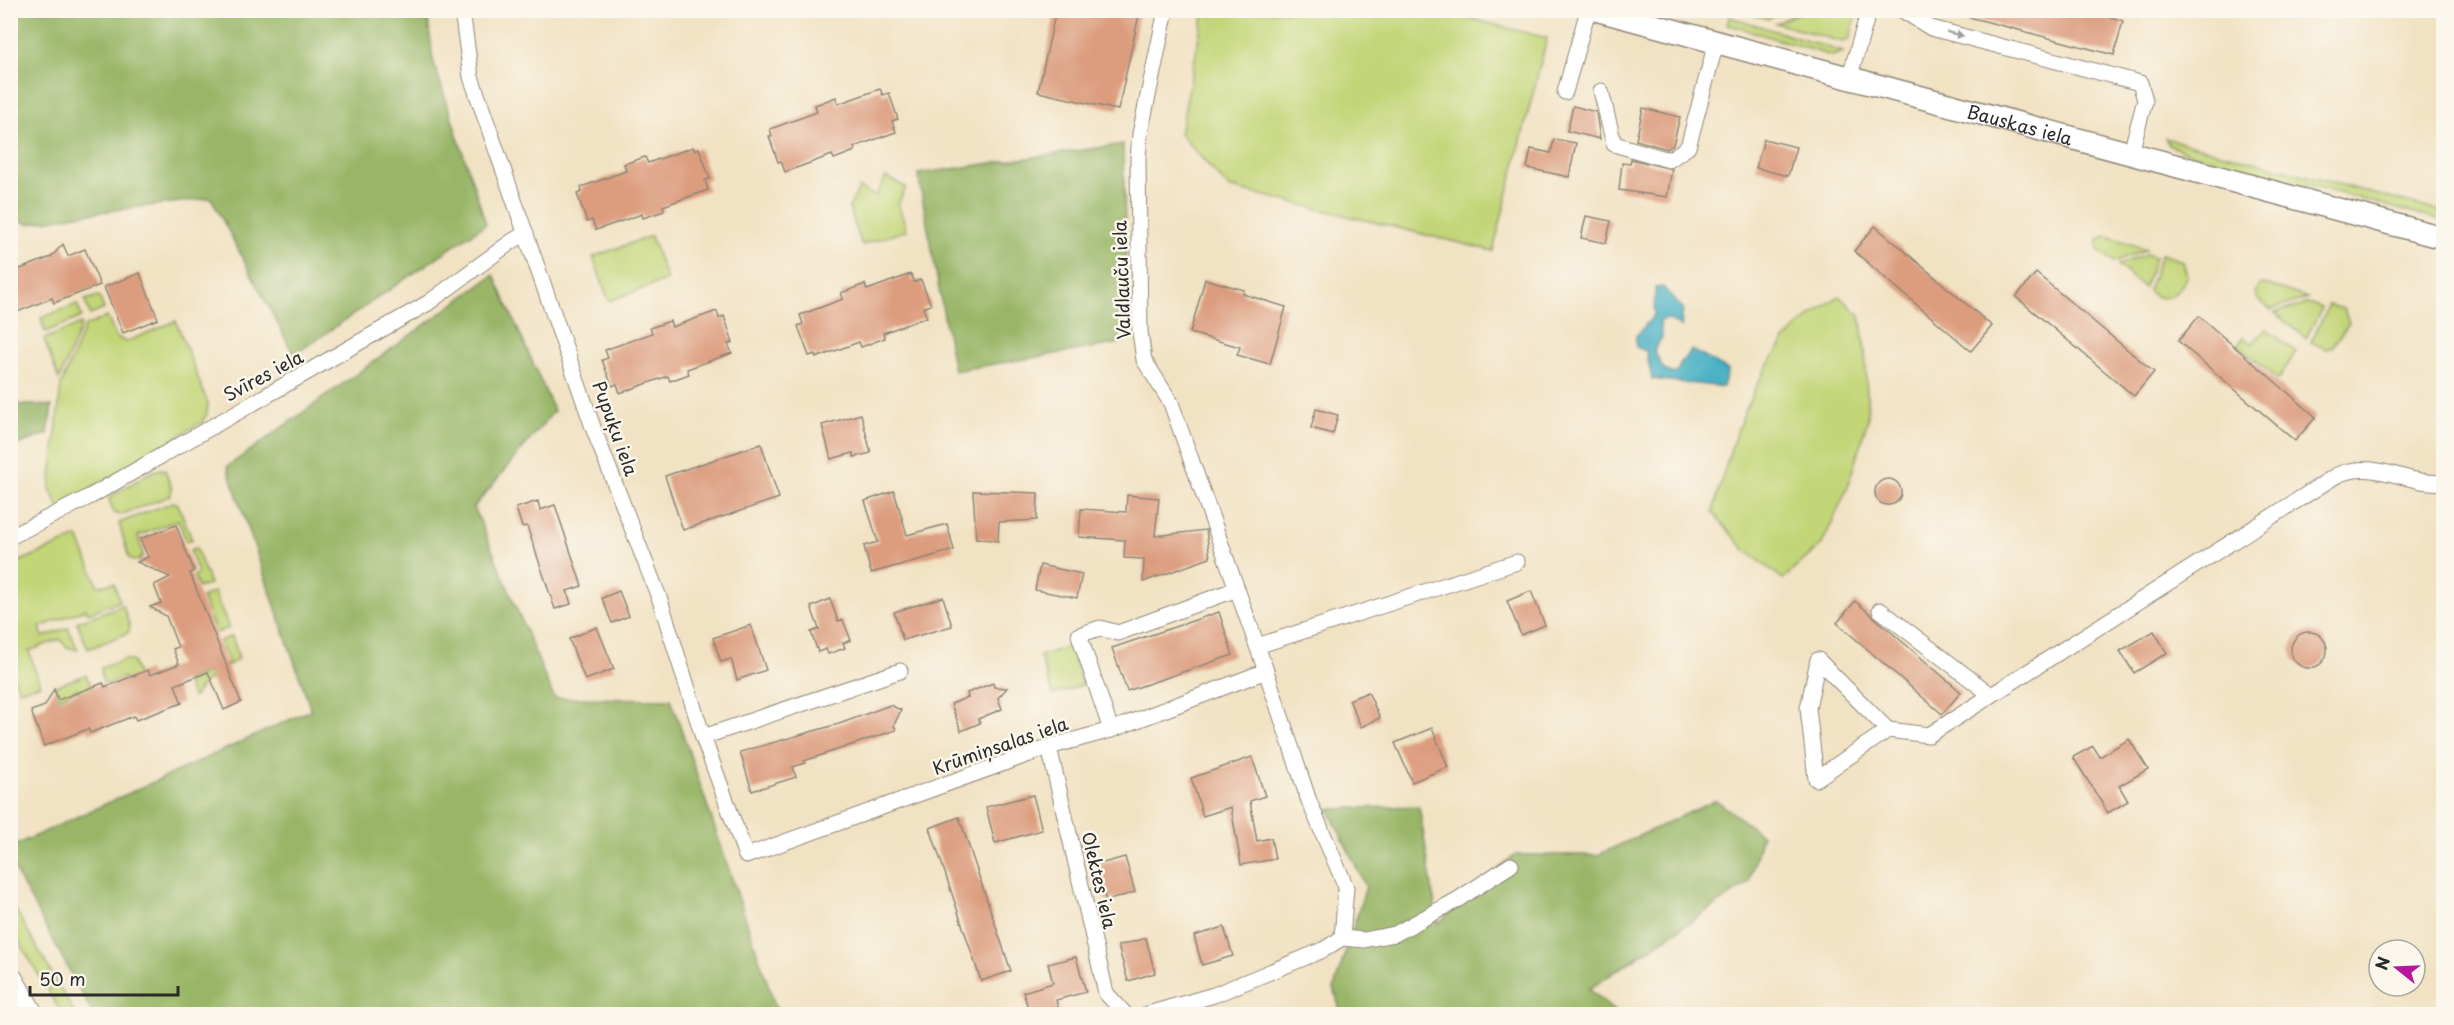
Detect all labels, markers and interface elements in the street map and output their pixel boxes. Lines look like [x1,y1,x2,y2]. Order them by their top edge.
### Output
one-way arrow [1946,30,1964,39]
street label: Bauskas iela [1964,97,2076,151]
street label: Valdlauču iela [1105,219,1137,340]
street label: Svīres iela [218,342,308,407]
street label: Pupuķu iela [586,377,646,480]
street label: Krūmiņsalas iela [929,709,1072,781]
street label: Olektes iela [1076,829,1124,932]
north arrow [2367,938,2427,998]
text: N [2368,953,2395,973]
scale bar [30,959,178,997]
text: 50 m [39,965,86,992]

